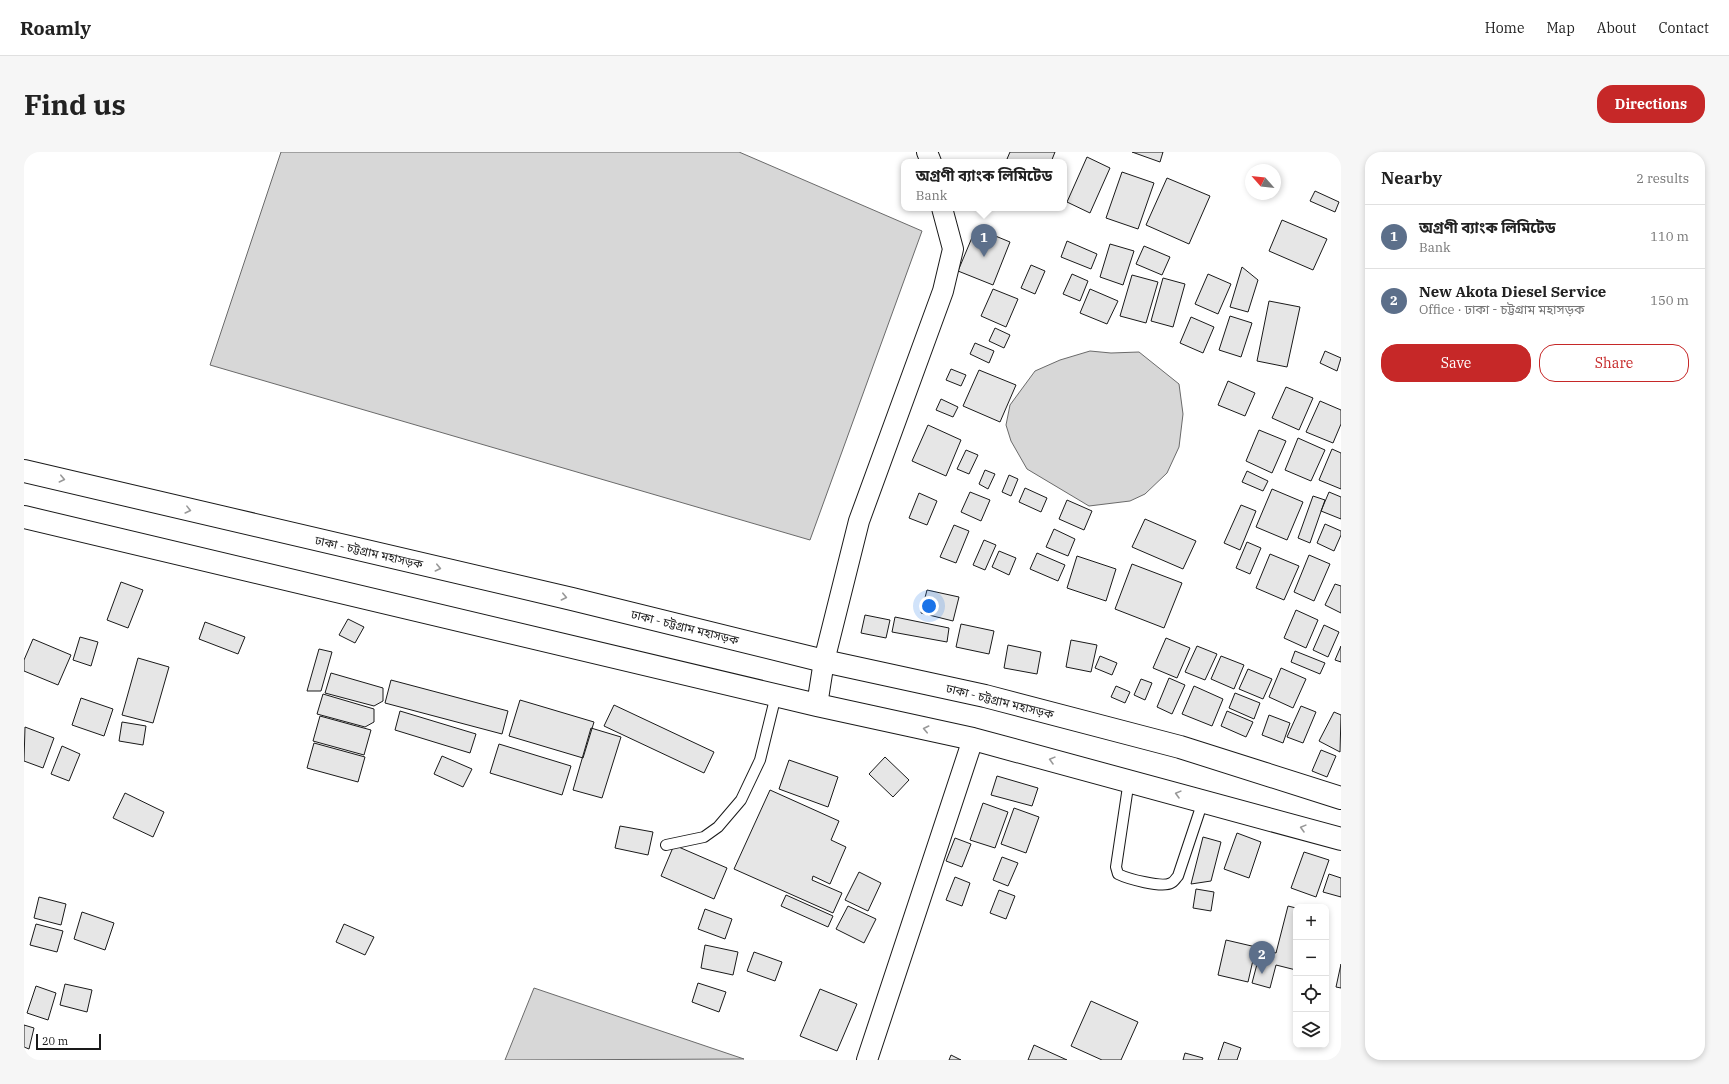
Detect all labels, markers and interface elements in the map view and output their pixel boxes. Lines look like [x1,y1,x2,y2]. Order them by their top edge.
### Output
text: Roamly [20,16,91,40]
text: Home [1485,19,1524,37]
text: Map [1546,19,1575,37]
text: About [1597,19,1636,37]
text: Contact [1658,19,1709,37]
button: Directions [1597,85,1705,123]
text: Find us [24,86,126,123]
popup [901,159,1067,211]
north arrow [1245,164,1281,200]
text: অগ্রণী ব্যাংক লিমিটেড [916,166,1052,185]
text: Nearby [1381,167,1442,189]
text: 2 results [1636,170,1689,187]
text: Bank [916,187,947,204]
text: অগ্রণী ব্যাংক লিমিটেড [1419,218,1556,237]
pin: 1 [971,224,997,257]
text: 1 [1390,228,1398,245]
text: 110 m [1650,228,1689,245]
text: Bank [1419,239,1451,256]
text: New Akota Diesel Service [1419,282,1606,301]
text: 2 [1390,292,1398,309]
text: 150 m [1650,292,1689,309]
text: Office · ঢাকা - চট্টগ্রাম মহাসড়ক [1419,301,1584,318]
button: Save [1381,344,1531,382]
button: Share [1539,344,1689,382]
one-way arrow [59,475,65,483]
one-way arrow [185,505,192,514]
street label: ঢাকা - চট্টগ্রাম মহাসড়ক [313,532,425,572]
one-way arrow [434,564,441,572]
one-way arrow [561,593,567,601]
your location [919,596,939,616]
street label: ঢাকা - চট্টগ্রাম মহাসড়ক [629,606,741,648]
street label: ঢাকা - চট্টগ্রাম মহাসড়ক [944,680,1056,722]
one-way arrow [923,725,930,733]
one-way arrow [1049,756,1056,765]
one-way arrow [1175,790,1182,799]
one-way arrow [1300,824,1307,833]
map controls [1293,904,1329,1048]
button: + [1293,904,1329,940]
button: − [1293,940,1329,976]
pin: 2 [1249,941,1275,974]
button: locate [1293,976,1329,1012]
button: layers [1293,1012,1329,1048]
scale bar [36,1032,101,1051]
text: 20 m [42,1034,68,1048]

